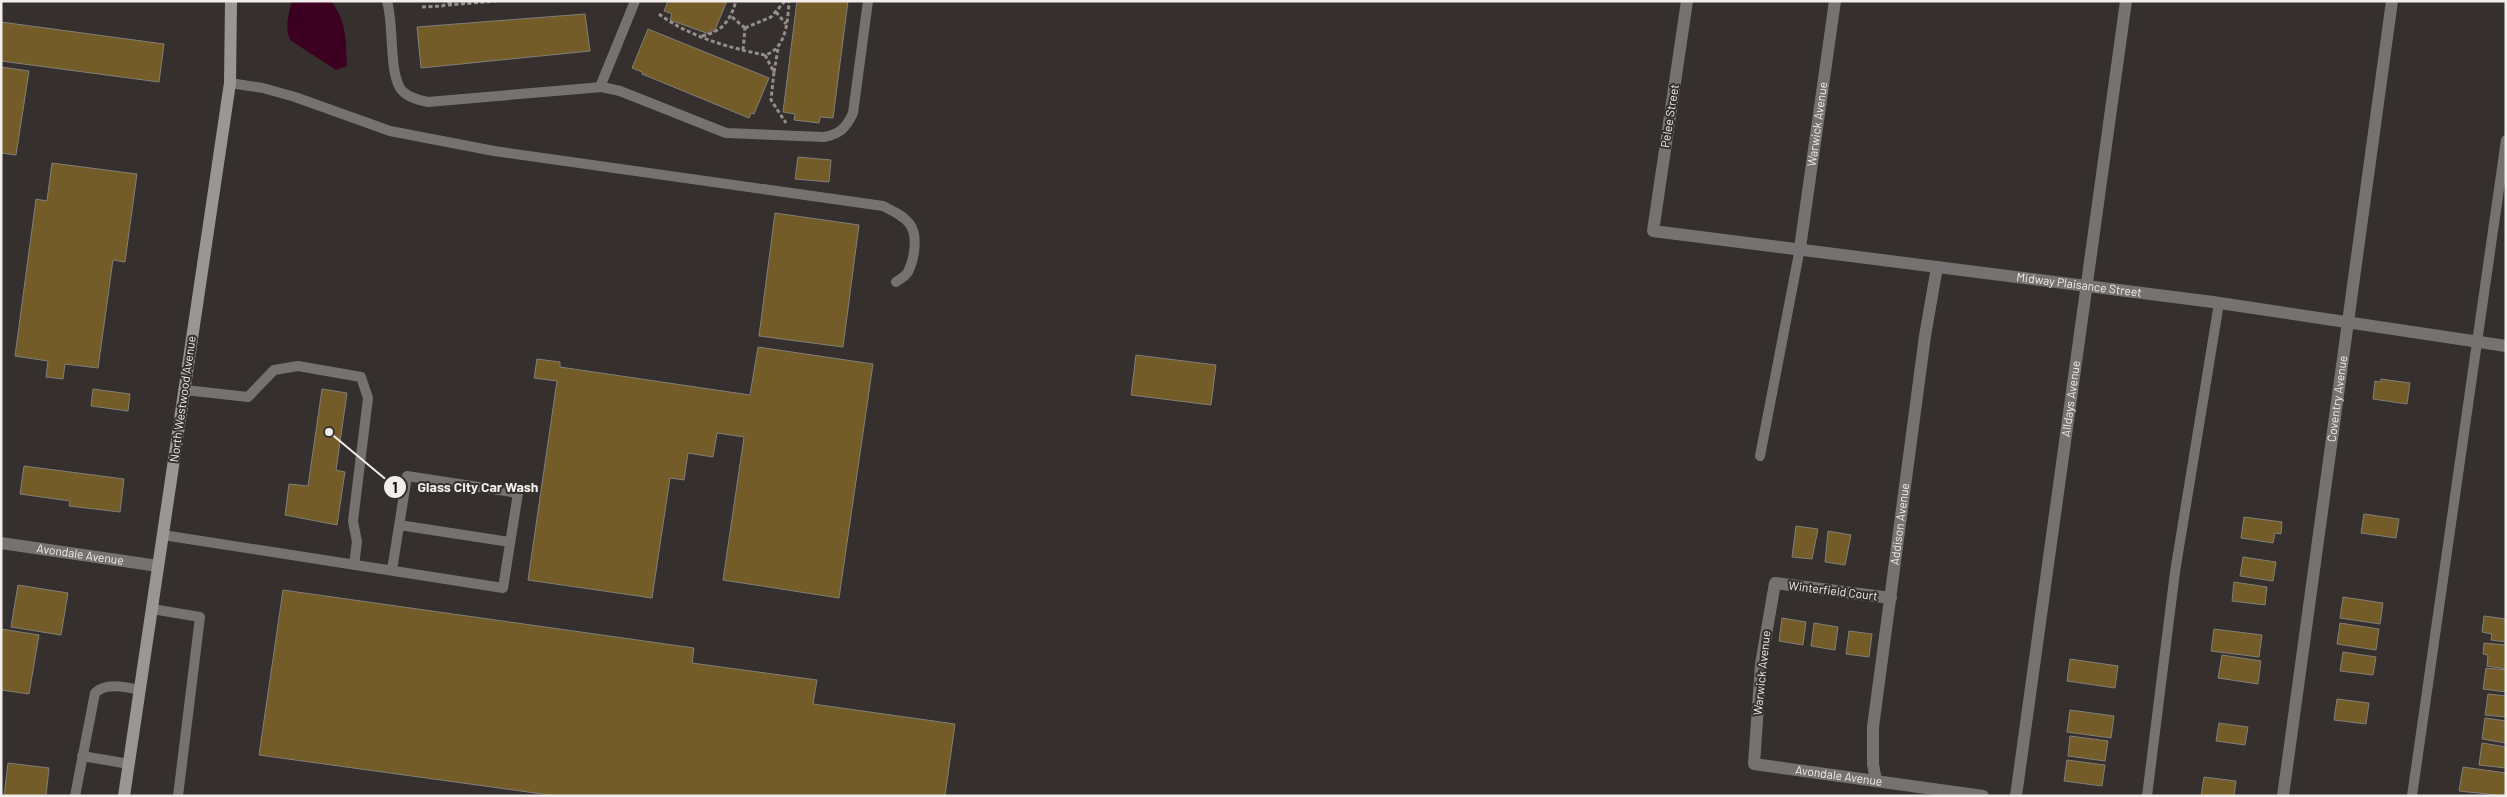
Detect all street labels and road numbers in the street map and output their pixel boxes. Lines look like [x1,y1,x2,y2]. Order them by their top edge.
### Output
street label: Warwick Avenue [1804,81,1829,167]
street label: Pelee Street [1657,83,1681,149]
street label: Midway Plaisance Street [2016,269,2143,299]
street label: North Westwood Avenue [166,335,198,463]
street label: Coventry Avenue [2324,354,2349,443]
street label: Alldays Avenue [2058,360,2082,438]
street label: Addison Avenue [1887,482,1911,566]
street label: Avondale Avenue [36,540,125,567]
street label: Winterfield Court [1788,578,1878,602]
street label: Warwick Avenue [1750,630,1772,716]
street label: Avondale Avenue [1794,762,1883,788]

